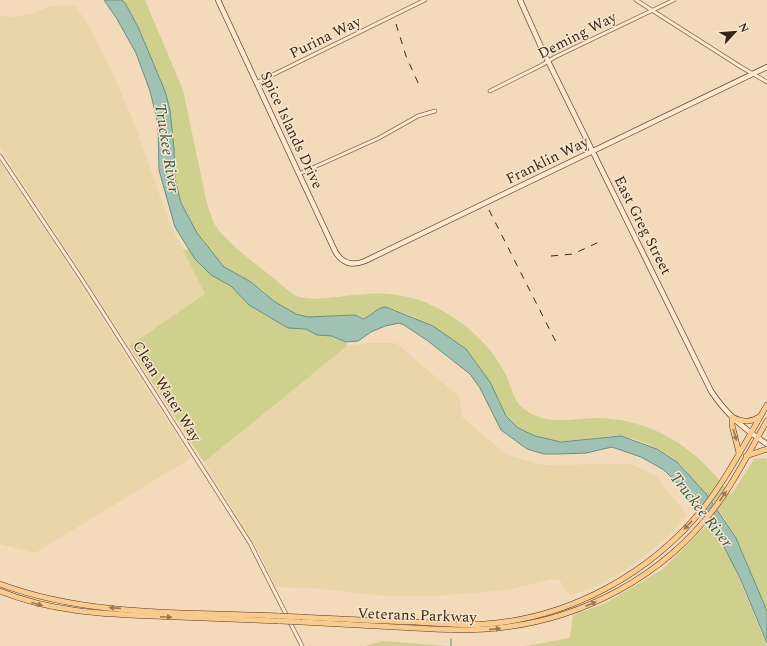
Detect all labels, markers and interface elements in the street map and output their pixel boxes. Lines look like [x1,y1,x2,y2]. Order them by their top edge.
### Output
street label: Deming Way [534,5,621,65]
street label: Purina Way [285,10,366,65]
north arrow [715,12,755,52]
text: N [734,20,753,36]
street label: Spice Islands Drive [254,68,329,193]
water label: Truckee River [148,102,186,195]
street label: Franklin Way [502,130,593,190]
street label: East Greg Street [608,172,677,279]
street label: Clean Water Way [126,336,207,447]
one-way arrow [732,430,738,442]
water label: Truckee River [664,467,739,553]
one-way arrow [719,491,726,502]
one-way arrow [683,520,693,530]
one-way arrow [31,601,43,607]
one-way arrow [585,601,597,607]
street label: Veterans Parkway [357,602,478,629]
one-way arrow [108,605,121,611]
one-way arrow [160,614,173,620]
one-way arrow [489,625,501,632]

